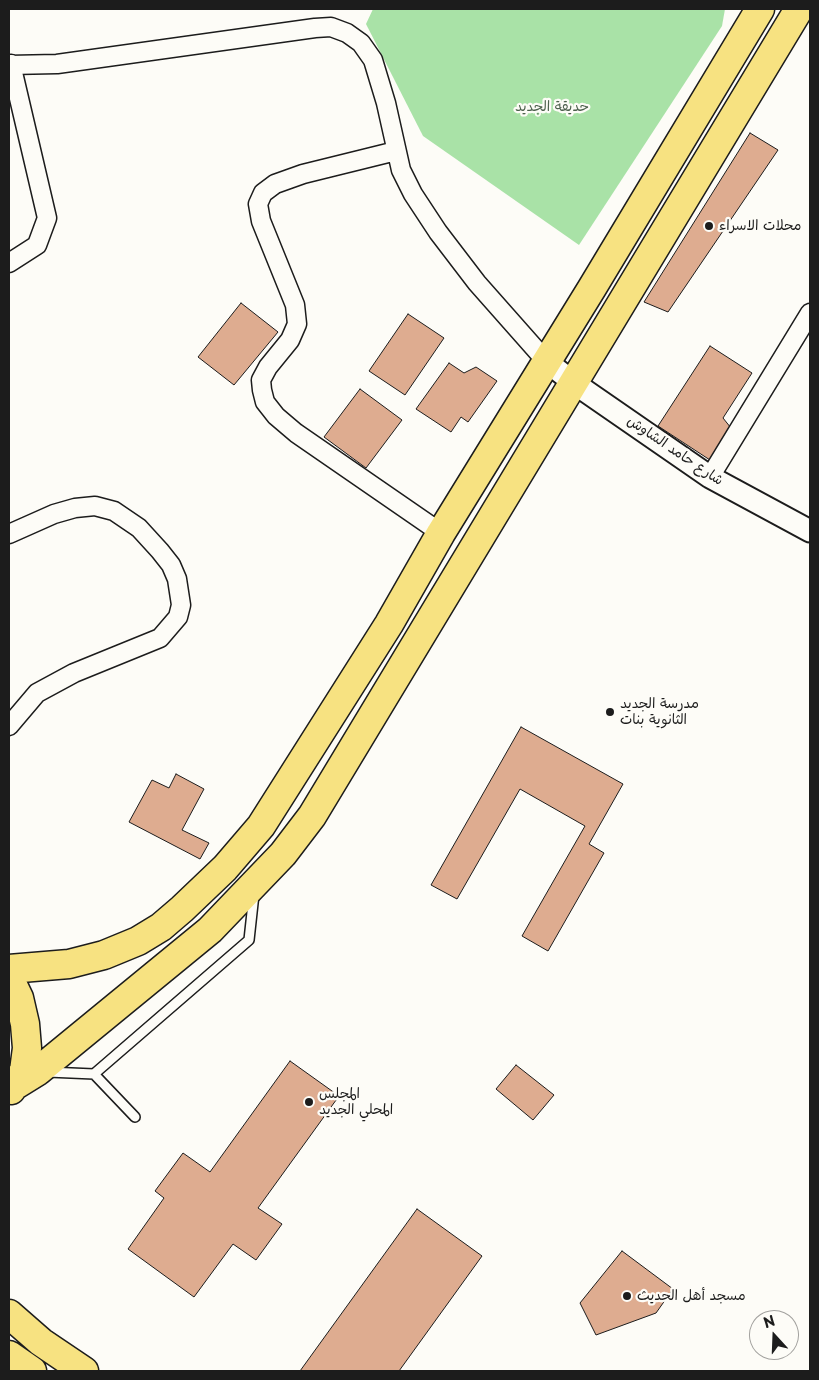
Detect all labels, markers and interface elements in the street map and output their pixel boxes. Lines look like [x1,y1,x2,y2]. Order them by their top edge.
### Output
park label: حديقة الجديد [515,99,589,115]
place label: محلات الاسراء [719,218,801,234]
marker: محلات الاسراء [703,220,715,232]
street label: شارع حامد الشاوش [624,413,726,489]
place label: مدرسة الجديد الثانوية بنات [620,696,699,729]
marker: مدرسة الجديد الثانوية بنات [604,706,616,718]
place label: المجلس المحلي الجديد [319,1086,393,1118]
marker: المجلس المحلي الجديد [303,1096,315,1108]
place label: مسجد أهل الحديث [637,1288,746,1304]
marker: مسجد أهل الحديث [621,1290,633,1302]
north arrow [749,1310,799,1360]
text: N [760,1310,778,1333]

